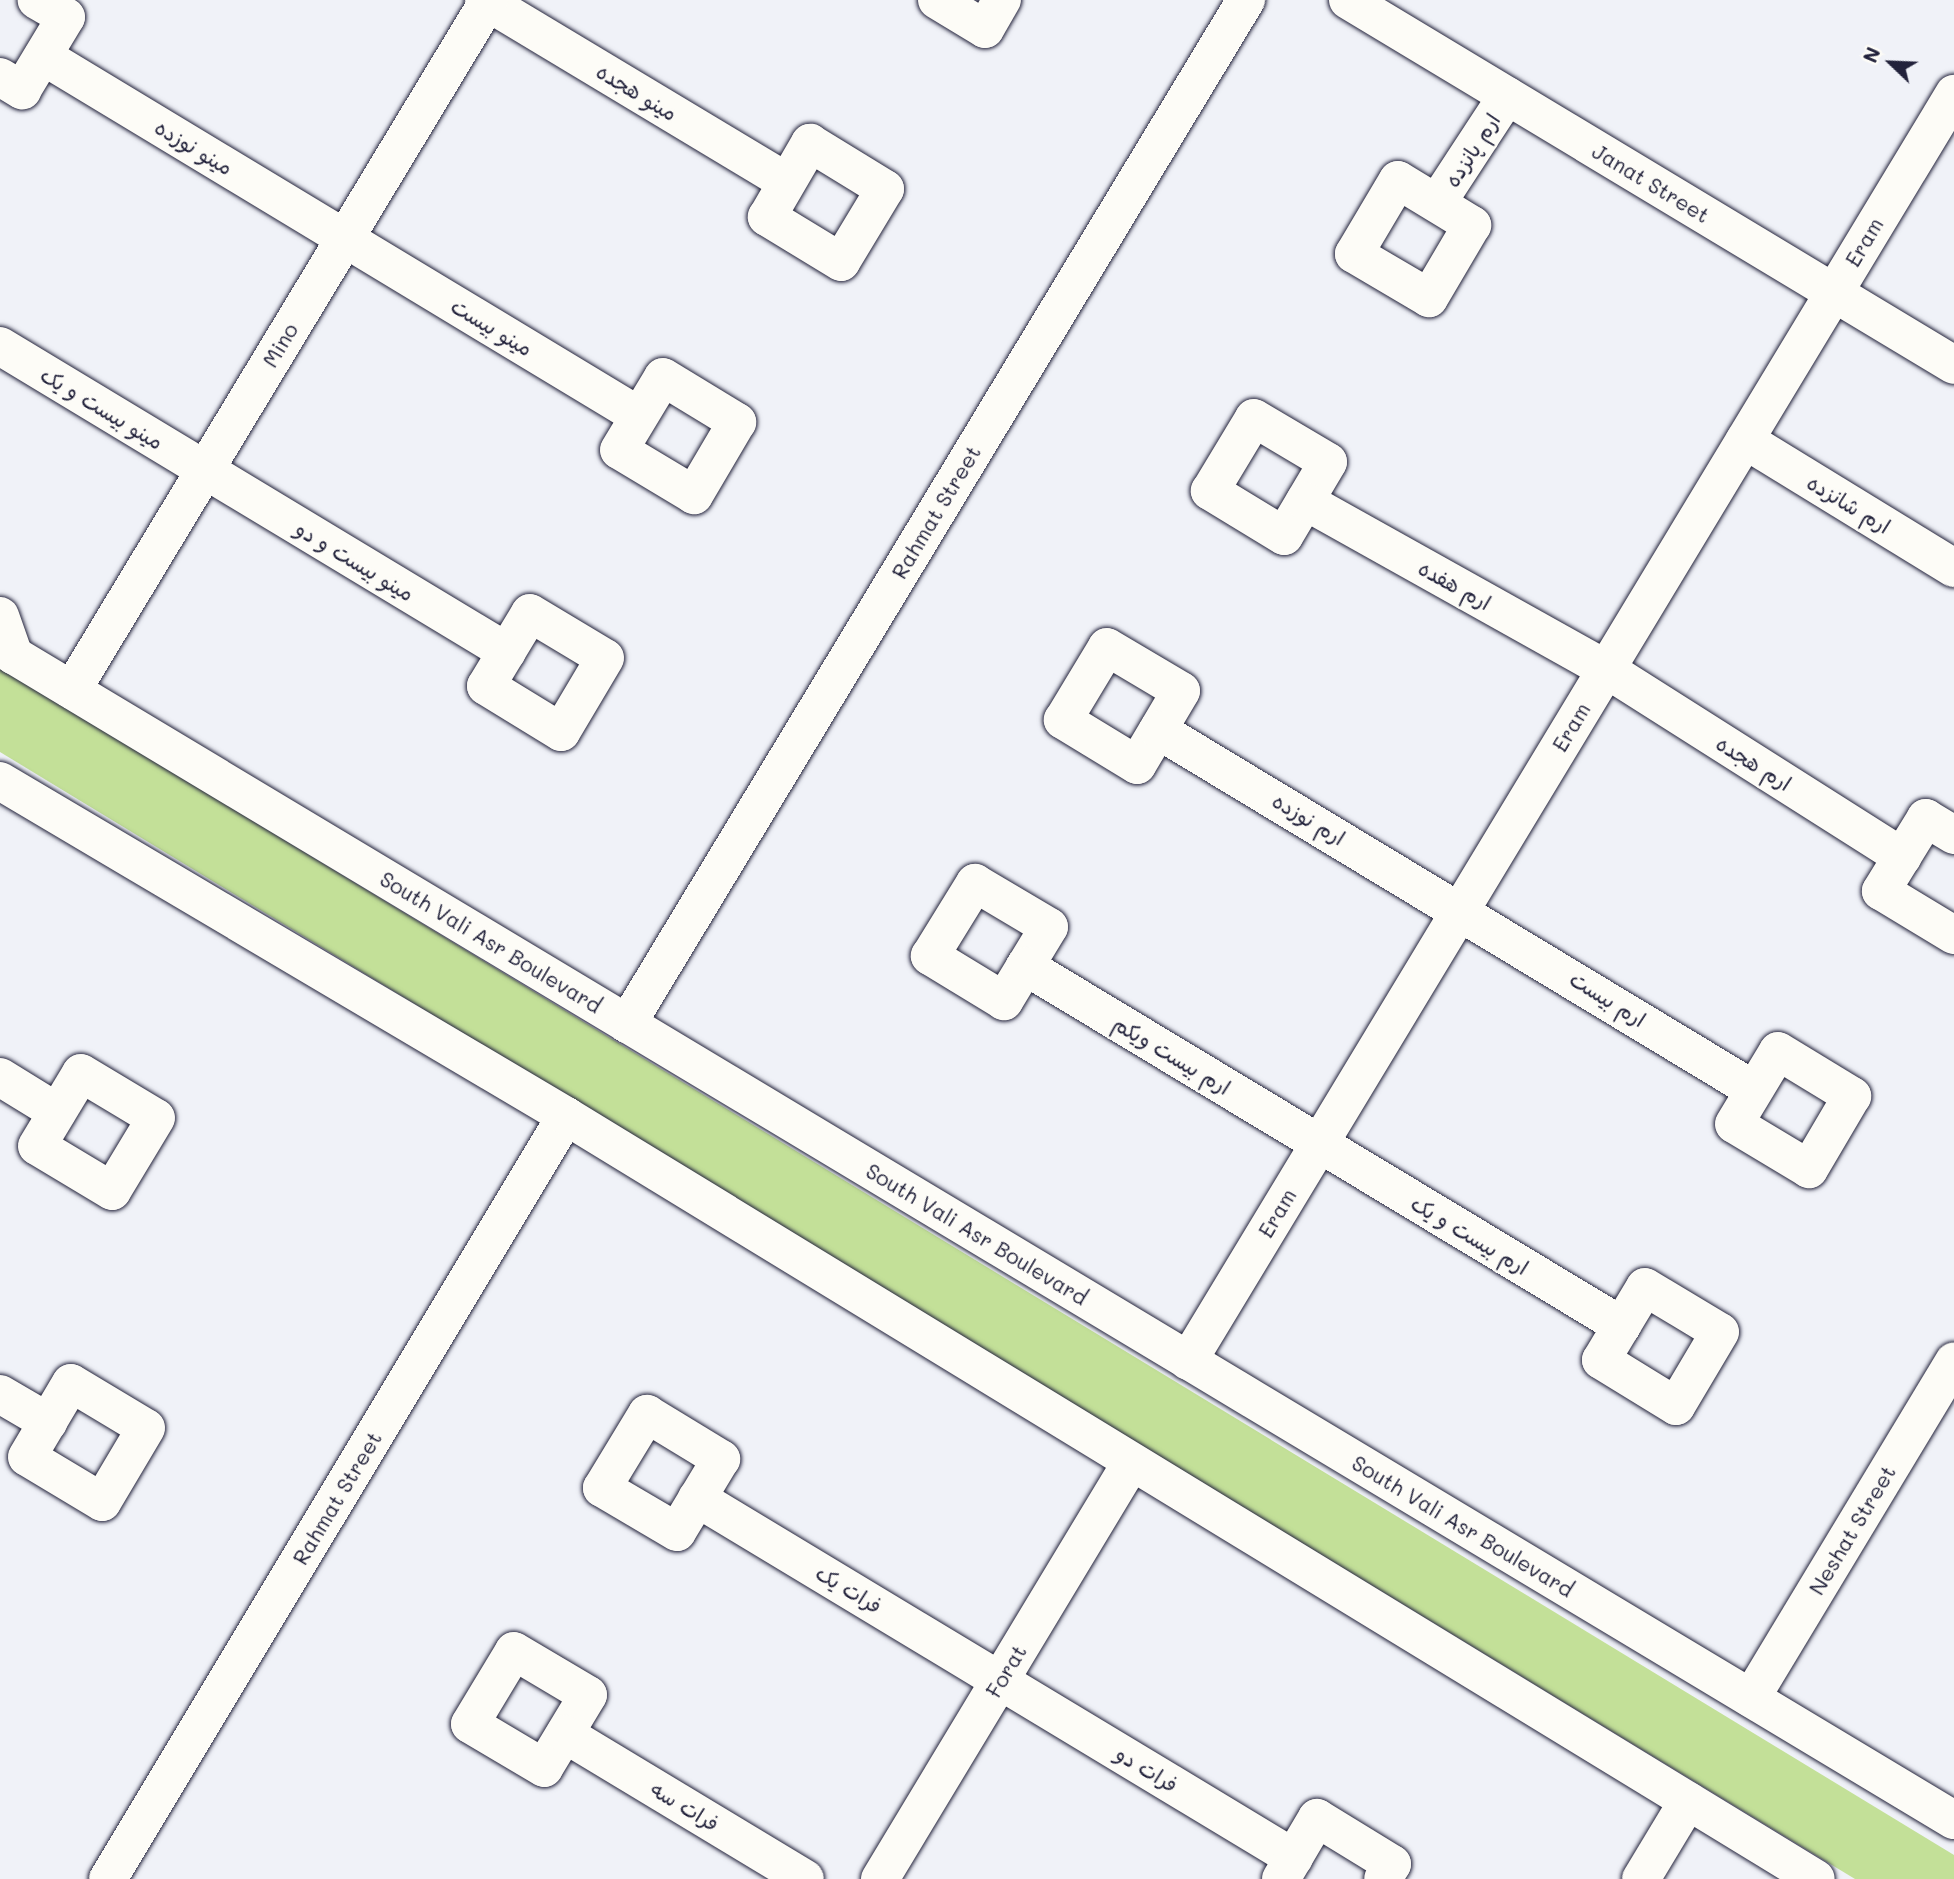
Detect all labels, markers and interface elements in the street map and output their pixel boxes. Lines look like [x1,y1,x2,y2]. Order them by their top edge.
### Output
north arrow [1856,28,1926,98]
text: N [1857,43,1886,66]
street label: مینو هجده [592,58,682,126]
street label: ارم پانزده [1439,109,1505,191]
street label: مینو نوزده [151,114,237,180]
street label: Janat Street [1588,138,1714,228]
street label: Eram [1840,213,1888,271]
street label: مینو بیست [447,293,537,361]
street label: Mino [257,318,303,372]
street label: مینو بیست و یک [36,362,168,454]
street label: Rahmat Street [886,441,986,583]
street label: ارم شانزده [1803,469,1895,539]
street label: مینو بیست و دو [291,516,419,606]
street label: ارم هفده [1414,555,1496,615]
street label: Eram [1547,698,1595,756]
street label: ارم هجده [1712,730,1796,796]
street label: ارم نوزده [1268,788,1350,850]
street label: South Vali Asr Boulevard [376,866,606,1018]
street label: ارم بیست [1565,966,1651,1032]
street label: ارم بیست ویکم [1109,1010,1235,1100]
street label: South Vali Asr Boulevard [862,1158,1092,1310]
street label: Eram [1253,1184,1301,1242]
street label: ارم بیست و یک [1407,1190,1533,1280]
street label: Rahmat Street [287,1427,387,1569]
street label: South Vali Asr Boulevard [1348,1450,1578,1602]
street label: Neshat Street [1803,1461,1901,1599]
street label: فرات یک [811,1560,887,1618]
street label: Forat [981,1640,1031,1702]
street label: فرات دو [1112,1741,1182,1797]
street label: فرات سه [646,1776,724,1836]

